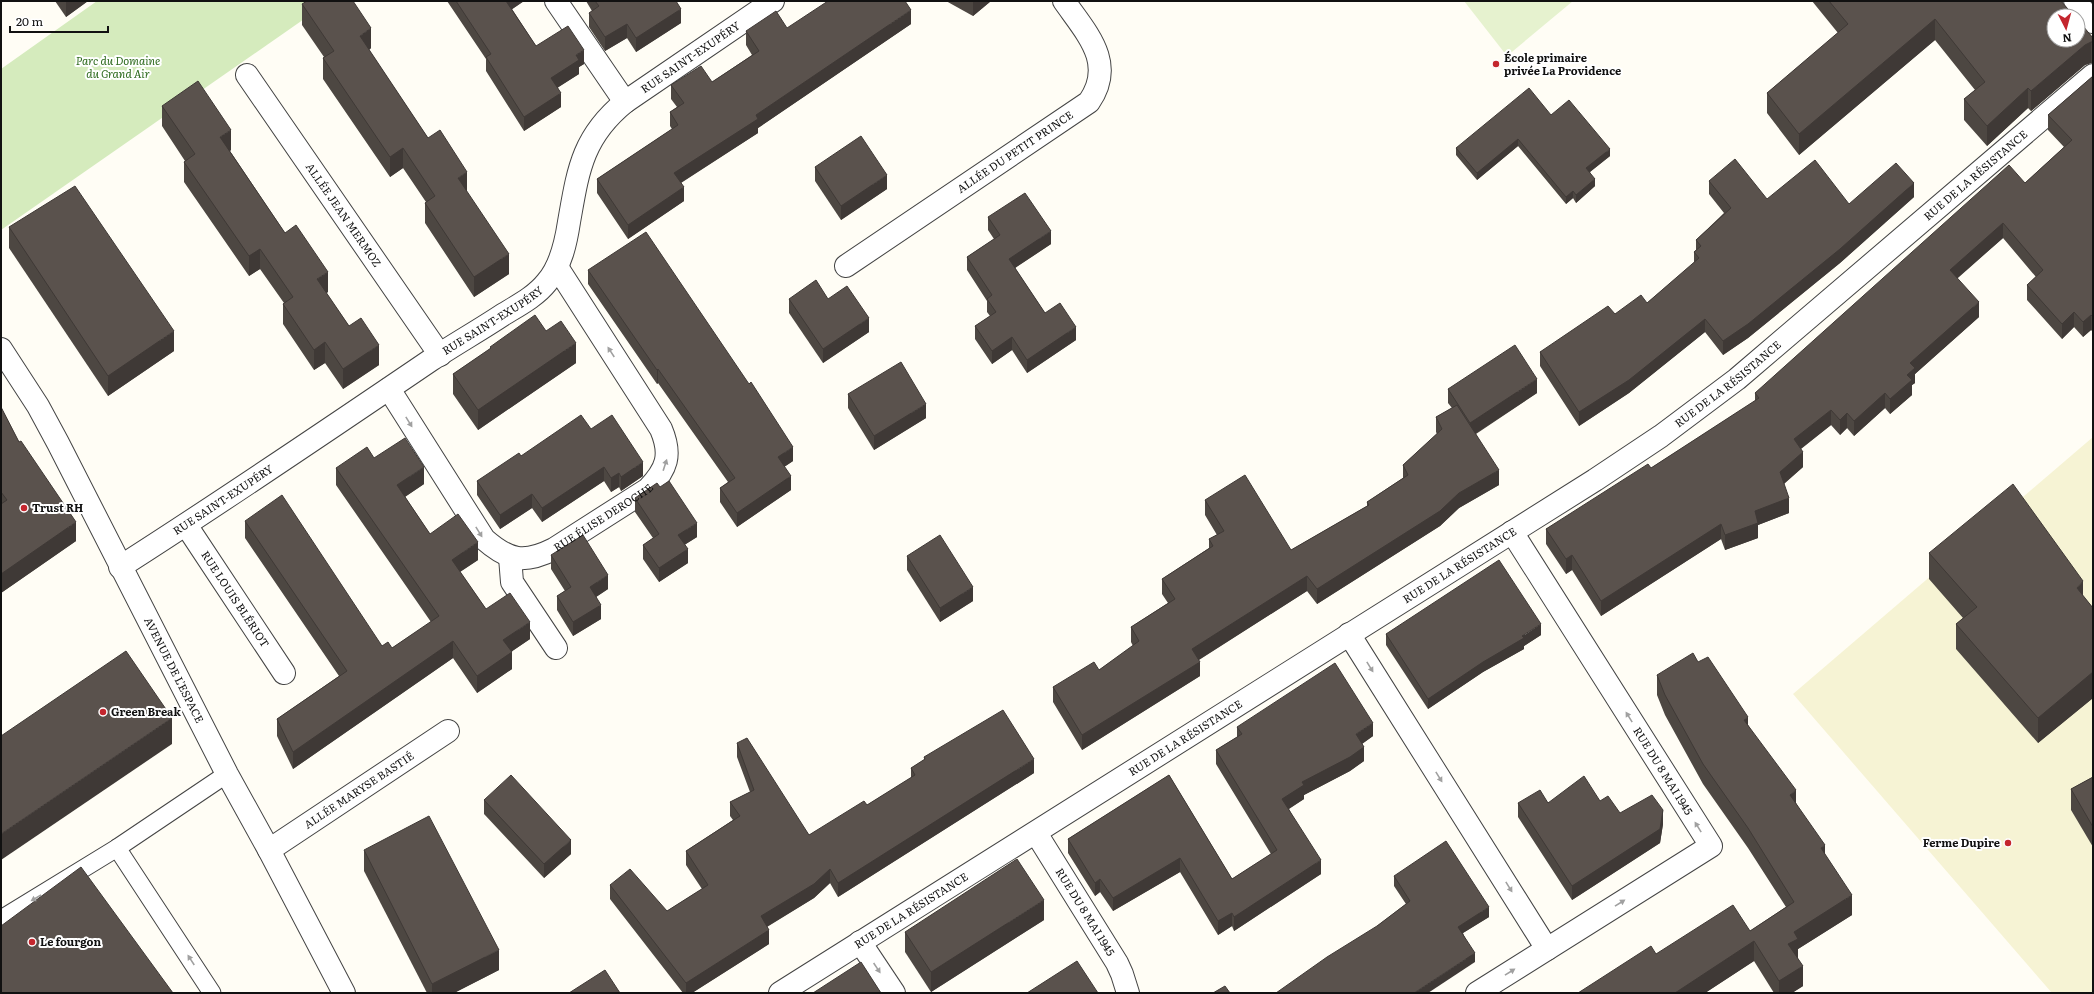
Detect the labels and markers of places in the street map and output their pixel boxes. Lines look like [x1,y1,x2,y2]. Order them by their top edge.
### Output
place label: École primaire privée La Providence [1504,49,1621,78]
marker: École primaire privée La Providence [1491,59,1501,69]
place label: Trust RH [32,499,83,515]
marker: Trust RH [19,503,29,513]
place label: Green Break [111,703,181,719]
marker: Green Break [98,707,108,717]
place label: Ferme Dupire [1923,834,2000,850]
marker: Ferme Dupire [2003,838,2013,848]
place label: Le fourgon [40,933,101,949]
marker: Le fourgon [27,937,37,947]

